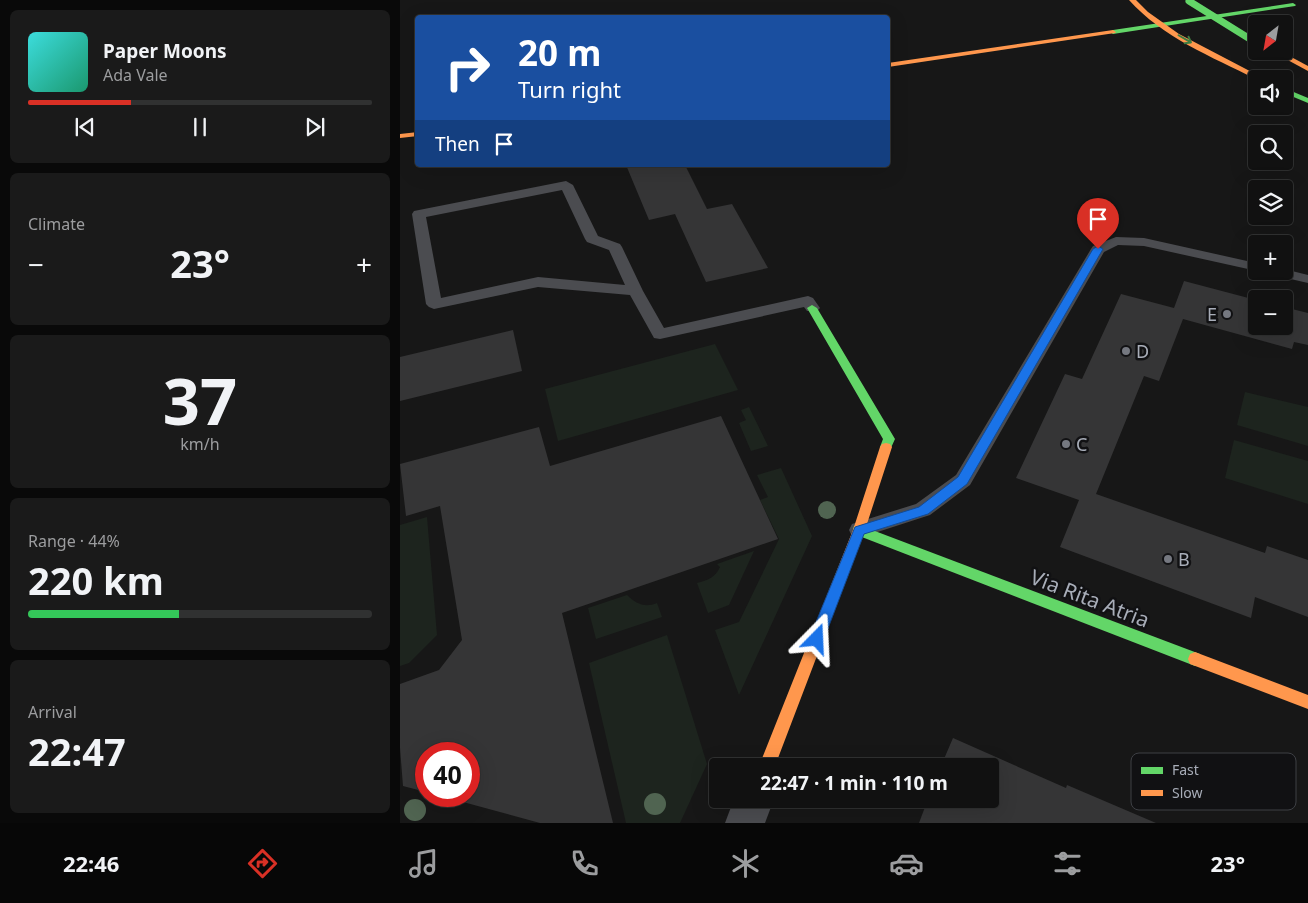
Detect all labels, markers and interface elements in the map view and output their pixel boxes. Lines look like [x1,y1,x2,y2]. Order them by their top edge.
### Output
north arrow [1248,15,1292,60]
map controls [1248,15,1293,335]
text: 20 m [518,29,601,76]
one-way arrow [1177,34,1191,44]
icon: right [435,35,500,100]
text: Paper Moons [103,38,227,64]
text: Ada Vale [103,64,168,86]
button: sound [1248,70,1293,115]
text: Turn right [518,74,621,104]
icon: previous [71,113,99,141]
icon: pause [186,113,214,141]
icon: next [301,113,329,141]
button: search [1248,125,1293,170]
icon: arrive [490,130,518,158]
text: Then [435,131,480,157]
button: layers [1248,180,1293,225]
pin [1077,198,1119,249]
icon: arrive [1084,205,1112,233]
text: Climate [28,213,85,235]
button: + [1248,235,1293,280]
text: 23° [170,237,230,289]
text: − [28,245,44,283]
text: + [356,245,372,283]
button: − [1248,290,1293,335]
place label: E [1207,302,1217,326]
marker: E [1221,308,1233,320]
place label: D [1136,339,1149,363]
marker: D [1120,345,1132,357]
text: 37 [163,356,237,444]
place label: C [1076,432,1087,456]
text: km/h [180,433,220,455]
marker: C [1060,438,1072,450]
text: Range · 44% [28,530,120,552]
place label: B [1178,547,1190,571]
marker: B [1162,553,1174,565]
text: 220 km [28,554,164,606]
street label: Via Rita Atria [1026,562,1154,634]
position arrow [790,612,842,664]
text: Arrival [28,701,77,723]
text: 22:47 [28,725,126,777]
speed limit sign: 40 [415,742,480,807]
legend [1131,753,1296,810]
text: Fast [1172,760,1199,779]
text: 22:47 · 1 min · 110 m [760,770,948,796]
text: Slow [1172,783,1203,802]
icon: directions [245,846,280,881]
icon: music [406,846,441,881]
icon: phone [567,846,602,881]
icon: climate [728,846,763,881]
icon: car [889,846,924,881]
icon: filters [1050,846,1085,881]
text: 22:46 [63,848,119,878]
text: 23° [1210,848,1245,878]

